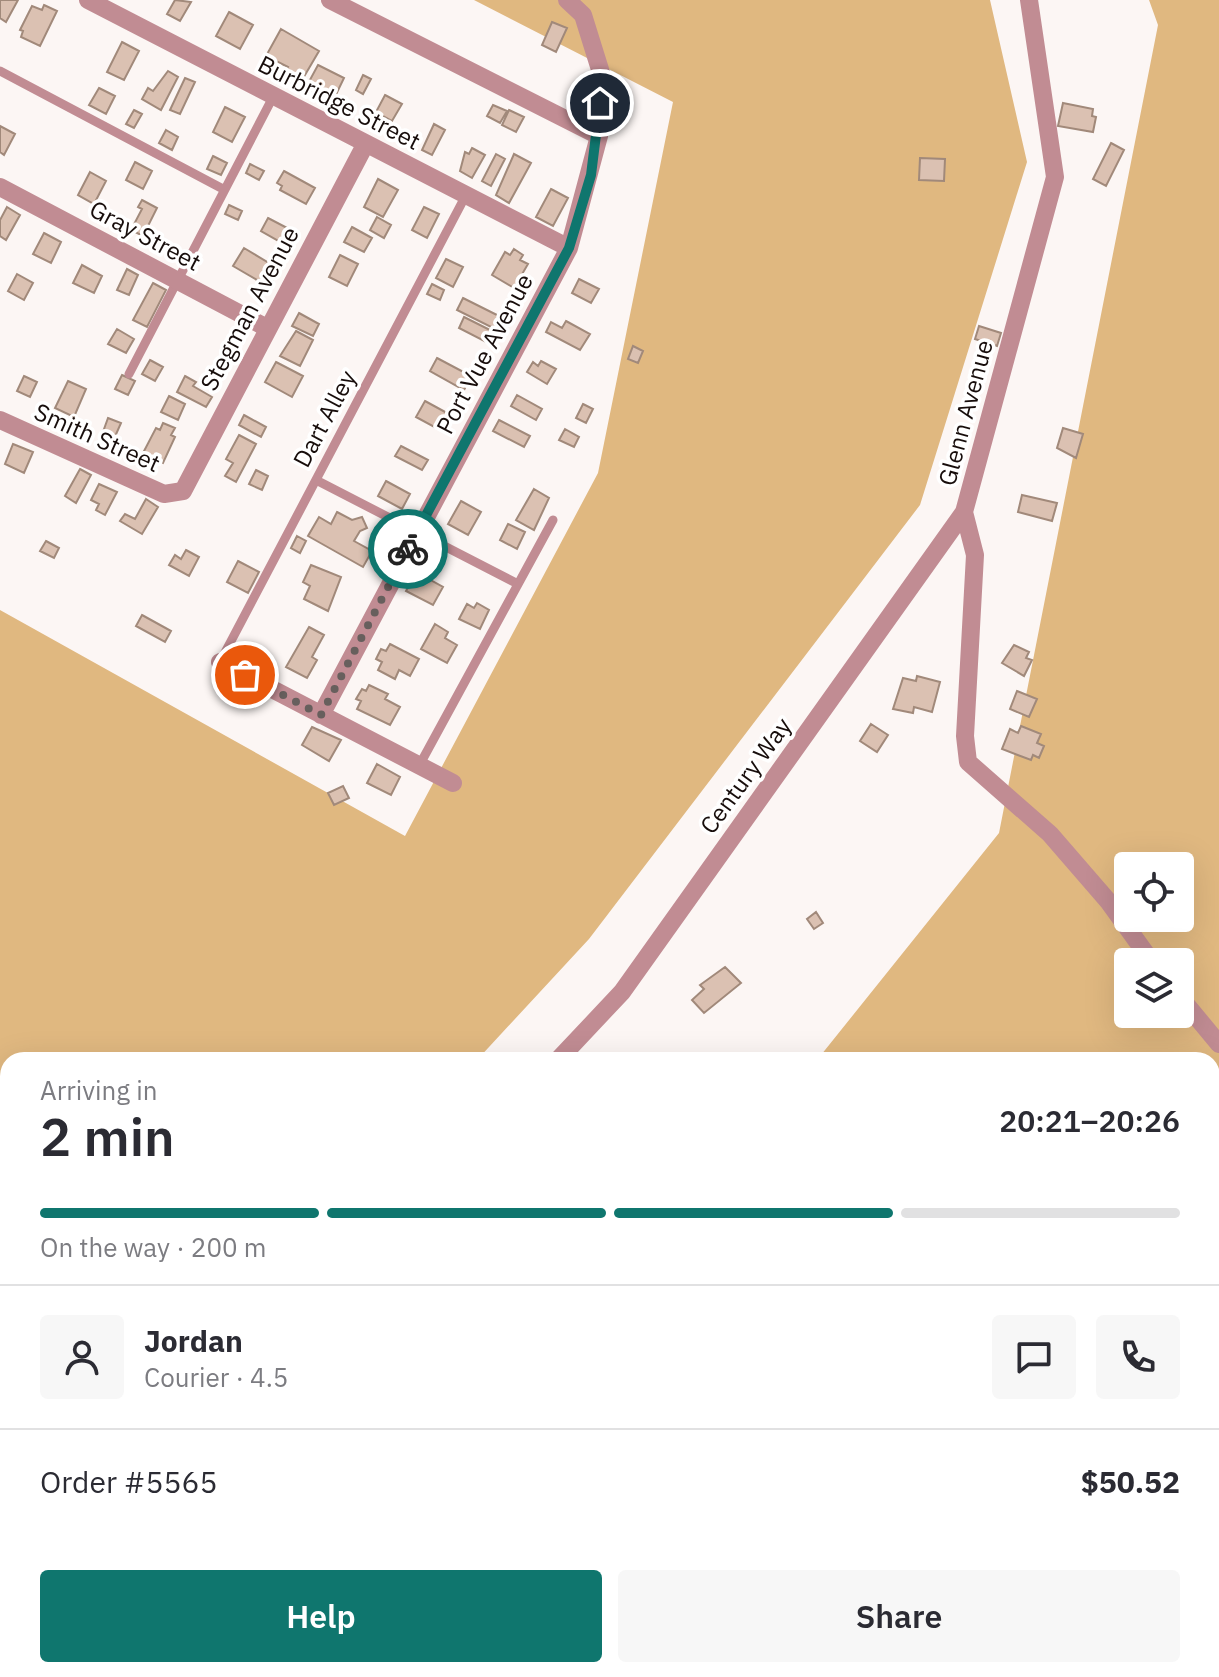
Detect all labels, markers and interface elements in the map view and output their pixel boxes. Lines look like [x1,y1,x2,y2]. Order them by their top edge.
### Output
street label: Burbridge Street [253,47,426,157]
pin [566,69,634,137]
icon: home [578,81,622,125]
street label: Gray Street [84,192,207,278]
street label: Stegman Avenue [192,221,306,396]
street label: Port Vue Avenue [428,268,540,439]
street label: Glenn Avenue [930,336,1000,489]
street label: Dart Alley [285,365,363,473]
street label: Smith Street [29,395,165,479]
courier [368,509,448,589]
icon: bike [386,527,430,571]
pin [211,641,279,709]
icon: bag [223,653,267,697]
street label: Century Way [692,711,798,840]
map controls [1114,852,1194,1028]
button: locate [1114,852,1194,932]
button: layers [1114,948,1194,1028]
text: Arriving in [40,1073,157,1107]
text: 20:21–20:26 [999,1101,1180,1140]
text: 2 min [40,1103,175,1170]
text: On the way · 200 m [40,1230,266,1264]
button: person [40,1315,124,1399]
button: chat [992,1315,1076,1399]
button: phone [1096,1315,1180,1399]
text: Jordan [144,1321,243,1360]
text: Courier · 4.5 [144,1360,288,1394]
text: Order #5565 [40,1462,217,1501]
text: $50.52 [1081,1462,1180,1501]
button: Help [40,1570,602,1662]
button: Share [618,1570,1180,1662]

